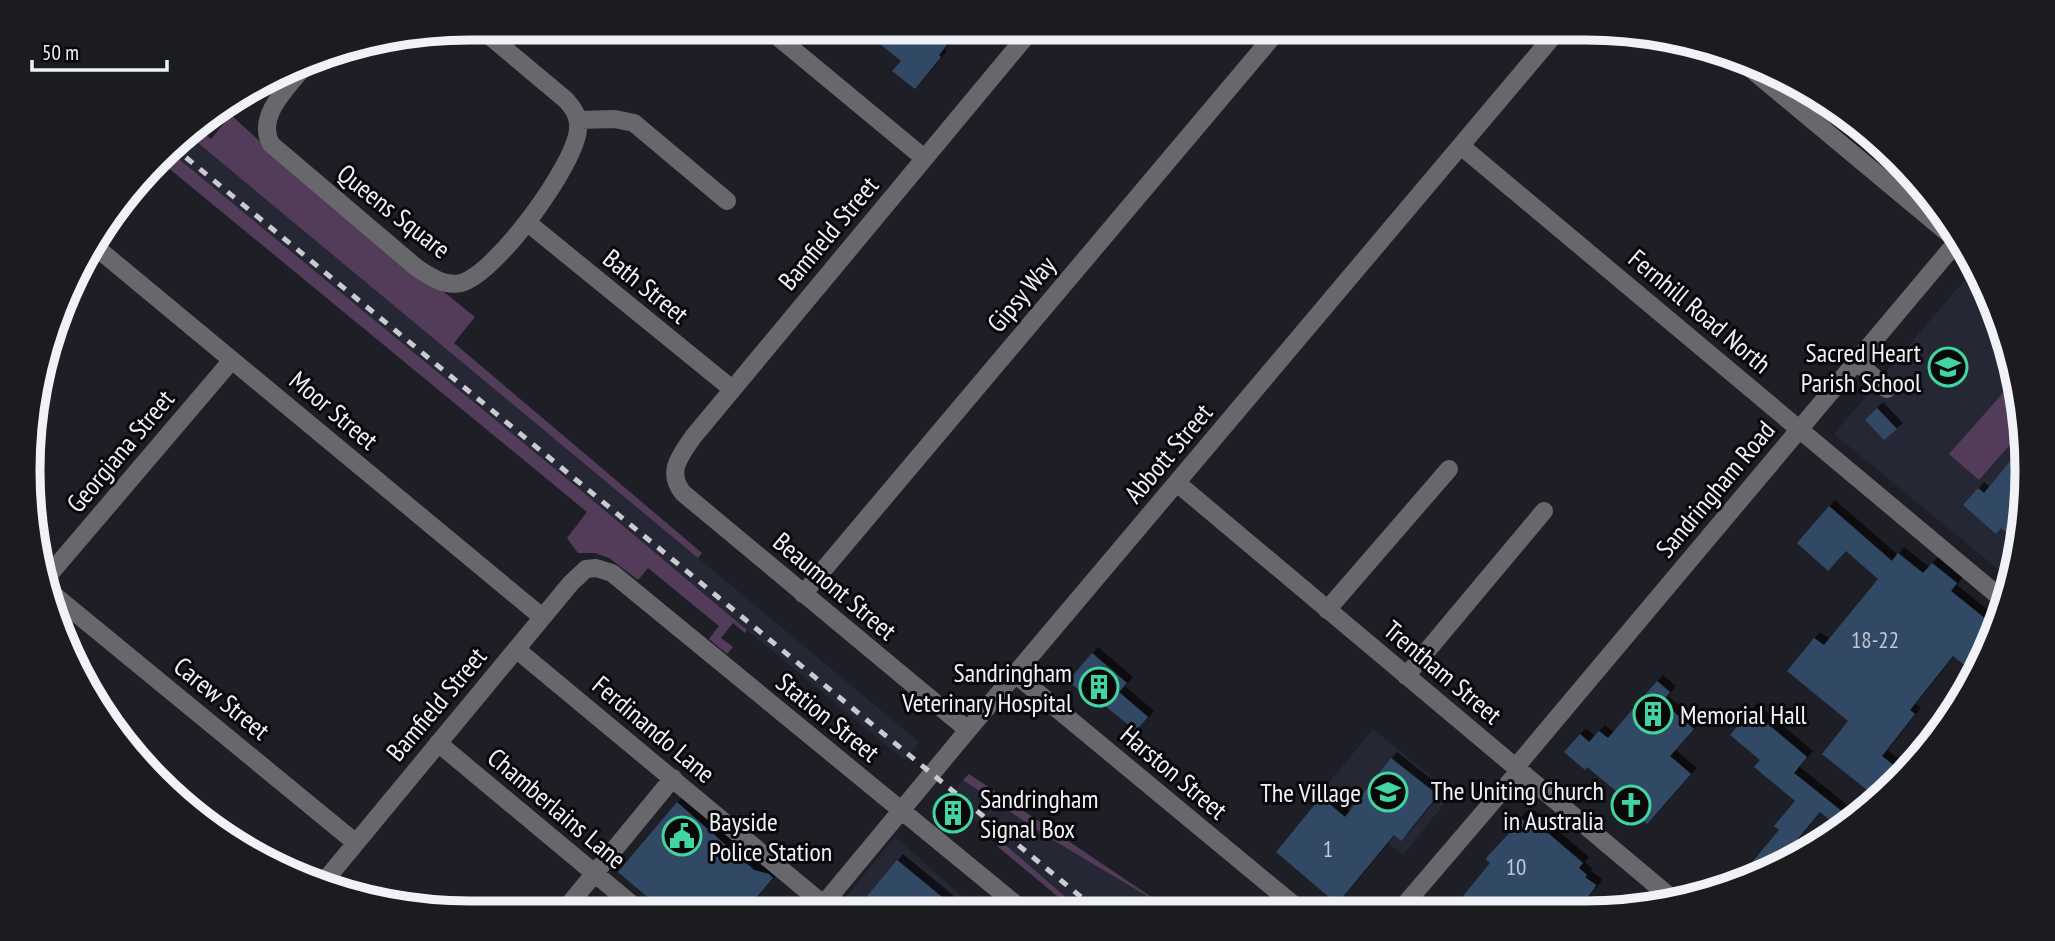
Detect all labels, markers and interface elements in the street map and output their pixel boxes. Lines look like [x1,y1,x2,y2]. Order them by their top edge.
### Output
scale bar [32,28,166,72]
text: 50 m [42,39,79,66]
street label: Queens Square [331,157,457,265]
street label: Bamfield Street [771,169,885,297]
street label: Bath Street [597,242,695,330]
street label: Fernhill Road North [1622,242,1778,380]
street label: Gipsy Way [980,249,1063,339]
place label: Sacred Heart Parish School [1801,336,1921,399]
school or university icon: Sacred Heart Parish School [1927,346,1969,388]
street label: Moor Street [283,363,385,457]
street label: Georgiana Street [59,383,181,519]
street label: Abbott Street [1117,397,1219,509]
street label: Sandringham Road [1648,414,1782,564]
street label: Beaumont Street [767,525,903,647]
street label: Trentham Street [1377,613,1509,731]
house number: 18-22 [1851,625,1899,654]
street label: Bamfield Street [379,640,493,768]
street label: Carew Street [167,649,277,747]
place label: Sandringham Veterinary Hospital [901,656,1072,719]
street label: Station Street [770,665,886,769]
building icon: Sandringham Veterinary Hospital [1078,666,1120,708]
street label: Ferdinando Lane [586,668,722,790]
building icon: Memorial Hall [1632,693,1674,735]
place label: Memorial Hall [1680,698,1807,731]
street label: Harston Street [1114,718,1234,826]
street label: Chamberlains Lane [481,741,633,875]
school or university icon: The Village [1367,771,1409,813]
place label: The Uniting Church in Australia [1431,774,1604,837]
place label: The Village [1260,776,1361,809]
place label: Sandringham Signal Box [980,782,1098,845]
church icon: The Uniting Church in Australia [1610,784,1652,826]
building icon: Sandringham Signal Box [932,792,974,834]
place label: Bayside Police Station [709,805,832,868]
public building icon: Bayside Police Station [661,815,703,857]
house number: 1 [1323,834,1333,863]
house number: 10 [1506,852,1526,881]

